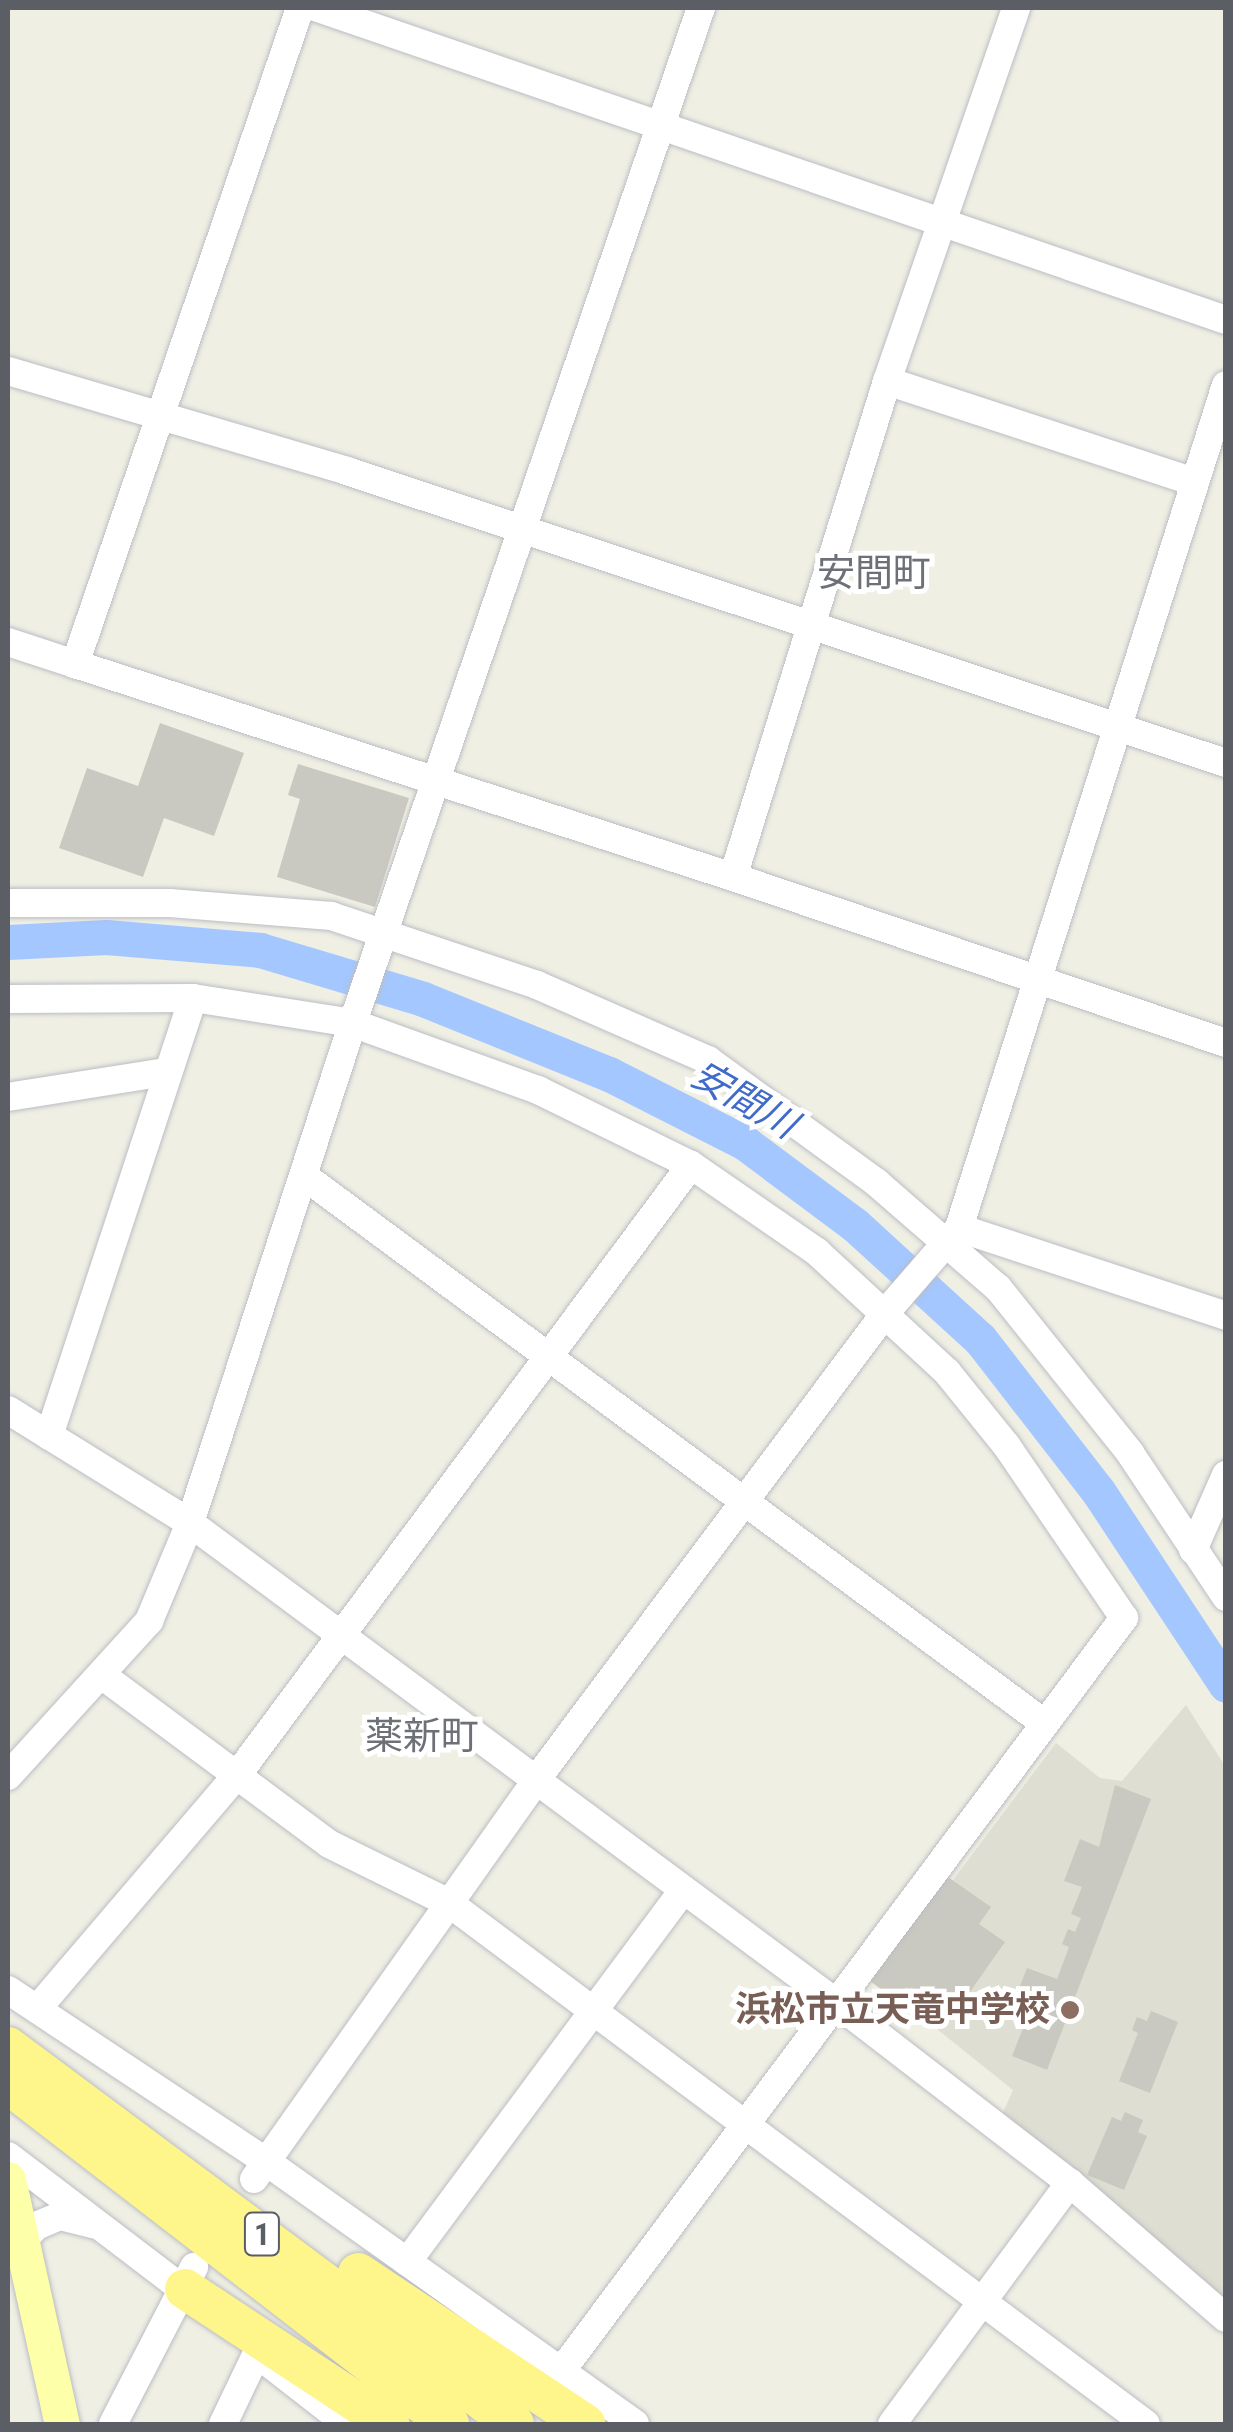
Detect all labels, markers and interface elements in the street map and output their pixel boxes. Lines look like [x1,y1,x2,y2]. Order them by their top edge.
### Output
district label: 安間町 [817,551,931,597]
water label: 安間川 [683,1052,805,1148]
district label: 薬新町 [365,1714,479,1760]
place label: 浜松市立天竜中学校 [735,1989,1050,2031]
marker: 浜松市立天竜中学校 [1059,1999,1081,2021]
road number: 1 [242,2207,282,2261]

